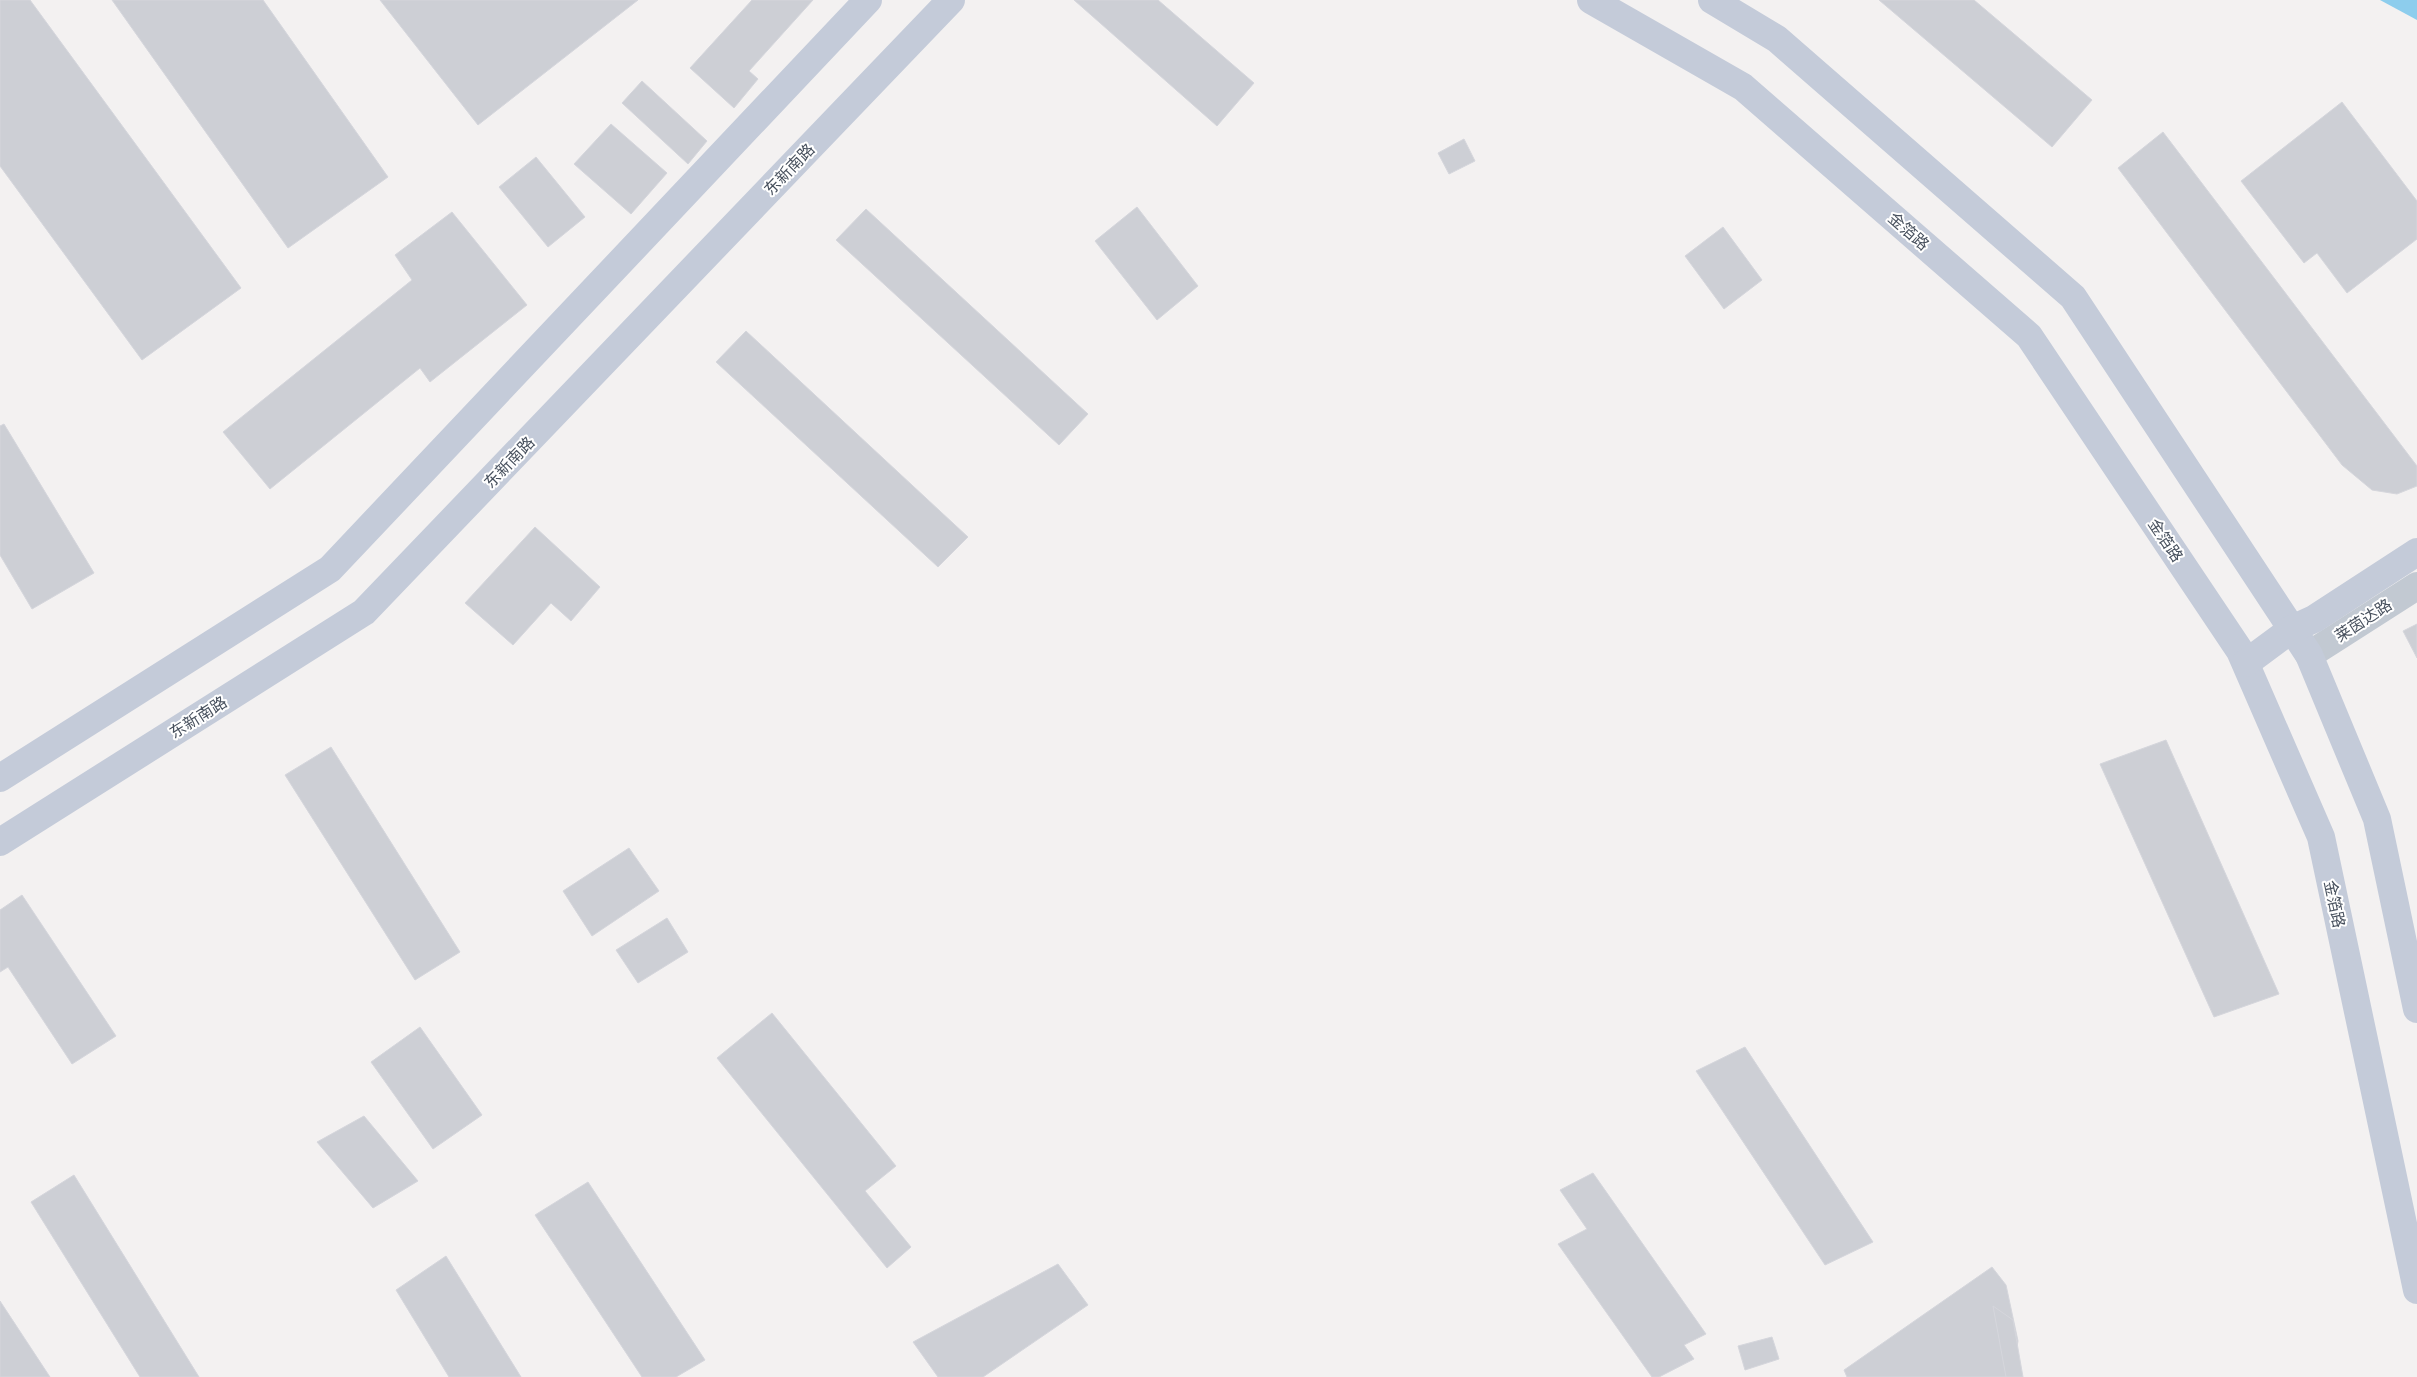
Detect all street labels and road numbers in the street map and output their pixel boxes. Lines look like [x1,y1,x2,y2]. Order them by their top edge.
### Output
street label: 东新南路 [760,139,818,199]
street label: 金箔路 [1884,208,1934,254]
street label: 东新南路 [480,432,538,492]
street label: 金箔路 [2144,515,2188,565]
street label: 莱茵达路 [2331,594,2395,646]
street label: 东新南路 [166,692,230,742]
street label: 金箔路 [2320,878,2350,930]

